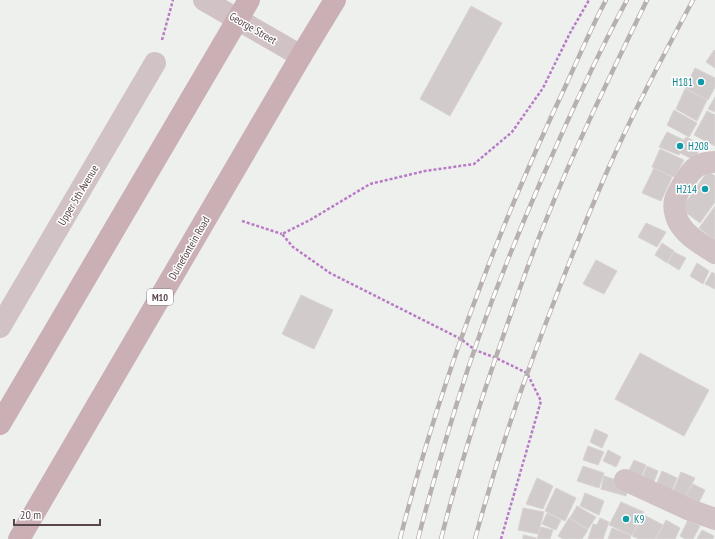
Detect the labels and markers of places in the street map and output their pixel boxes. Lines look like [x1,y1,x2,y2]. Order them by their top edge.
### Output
place label: H181 [672,75,693,89]
marker: H181 [696,77,706,87]
place label: H208 [688,139,709,153]
marker: H208 [675,141,685,151]
place label: H214 [676,182,697,196]
marker: H214 [700,184,710,194]
place label: K9 [634,512,644,526]
marker: K9 [621,514,631,524]

